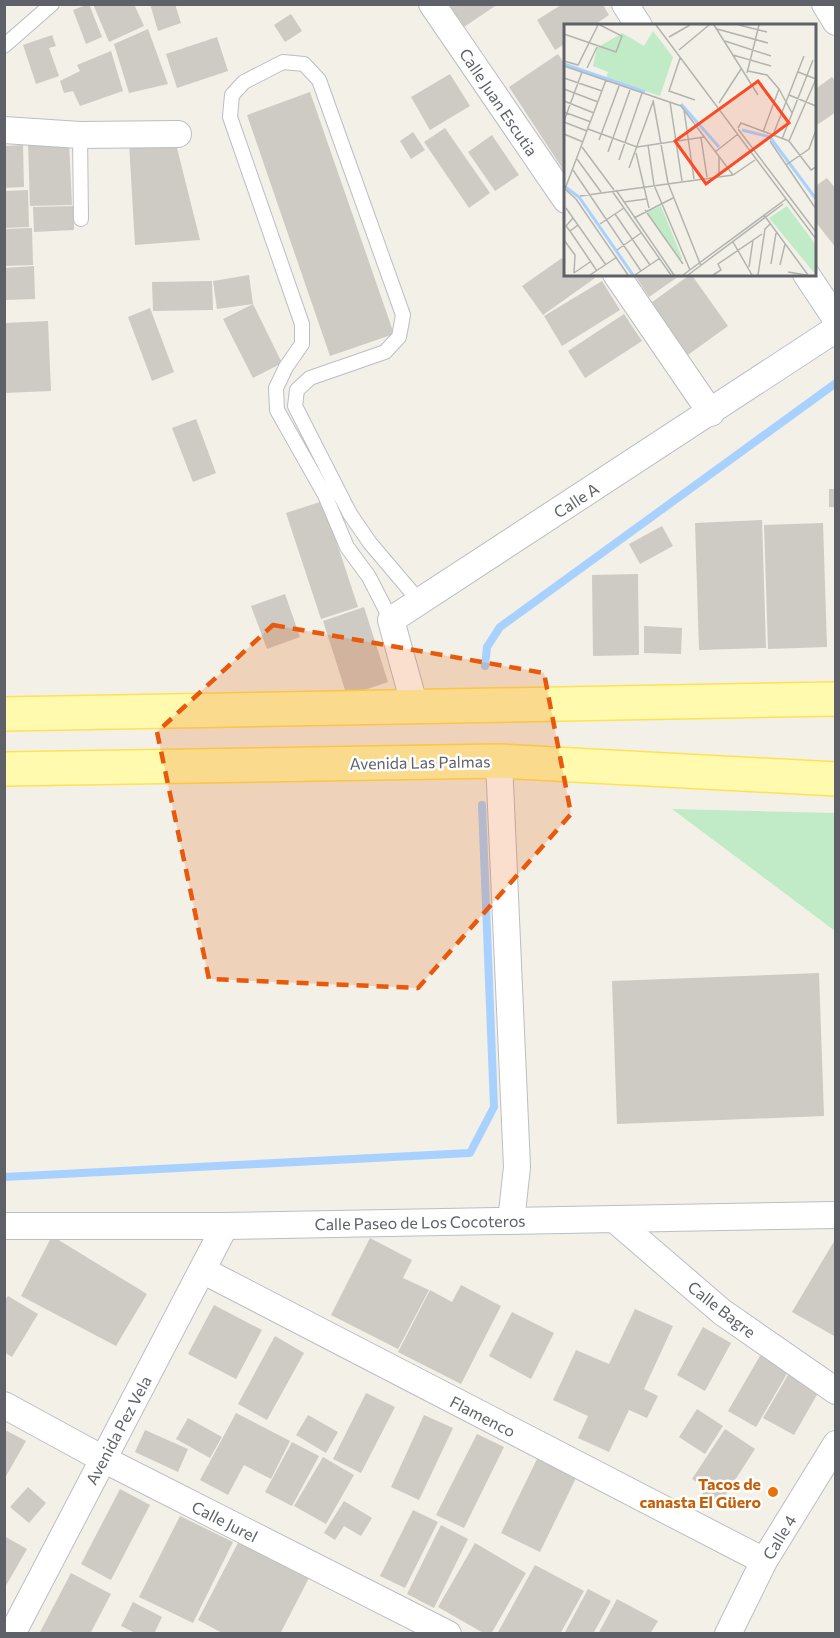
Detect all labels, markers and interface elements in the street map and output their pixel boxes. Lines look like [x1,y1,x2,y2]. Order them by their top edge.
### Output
inset map [564,24,816,276]
street label: Calle Juan Escutia [456,45,542,159]
street label: Calle A [550,478,602,522]
street label: Avenida Las Palmas [349,751,491,773]
street label: Calle Paseo de Los Cocoteros [314,1211,526,1233]
street label: Calle Bagre [684,1277,760,1341]
street label: Avenida Pez Vela [81,1372,155,1488]
street label: Flamenco [447,1391,519,1441]
place label: Tacos de canasta El Güero [639,1474,761,1511]
marker: Tacos de canasta El Güero [766,1485,780,1499]
street label: Calle Jurel [189,1496,261,1546]
street label: Calle 4 [758,1511,800,1563]

